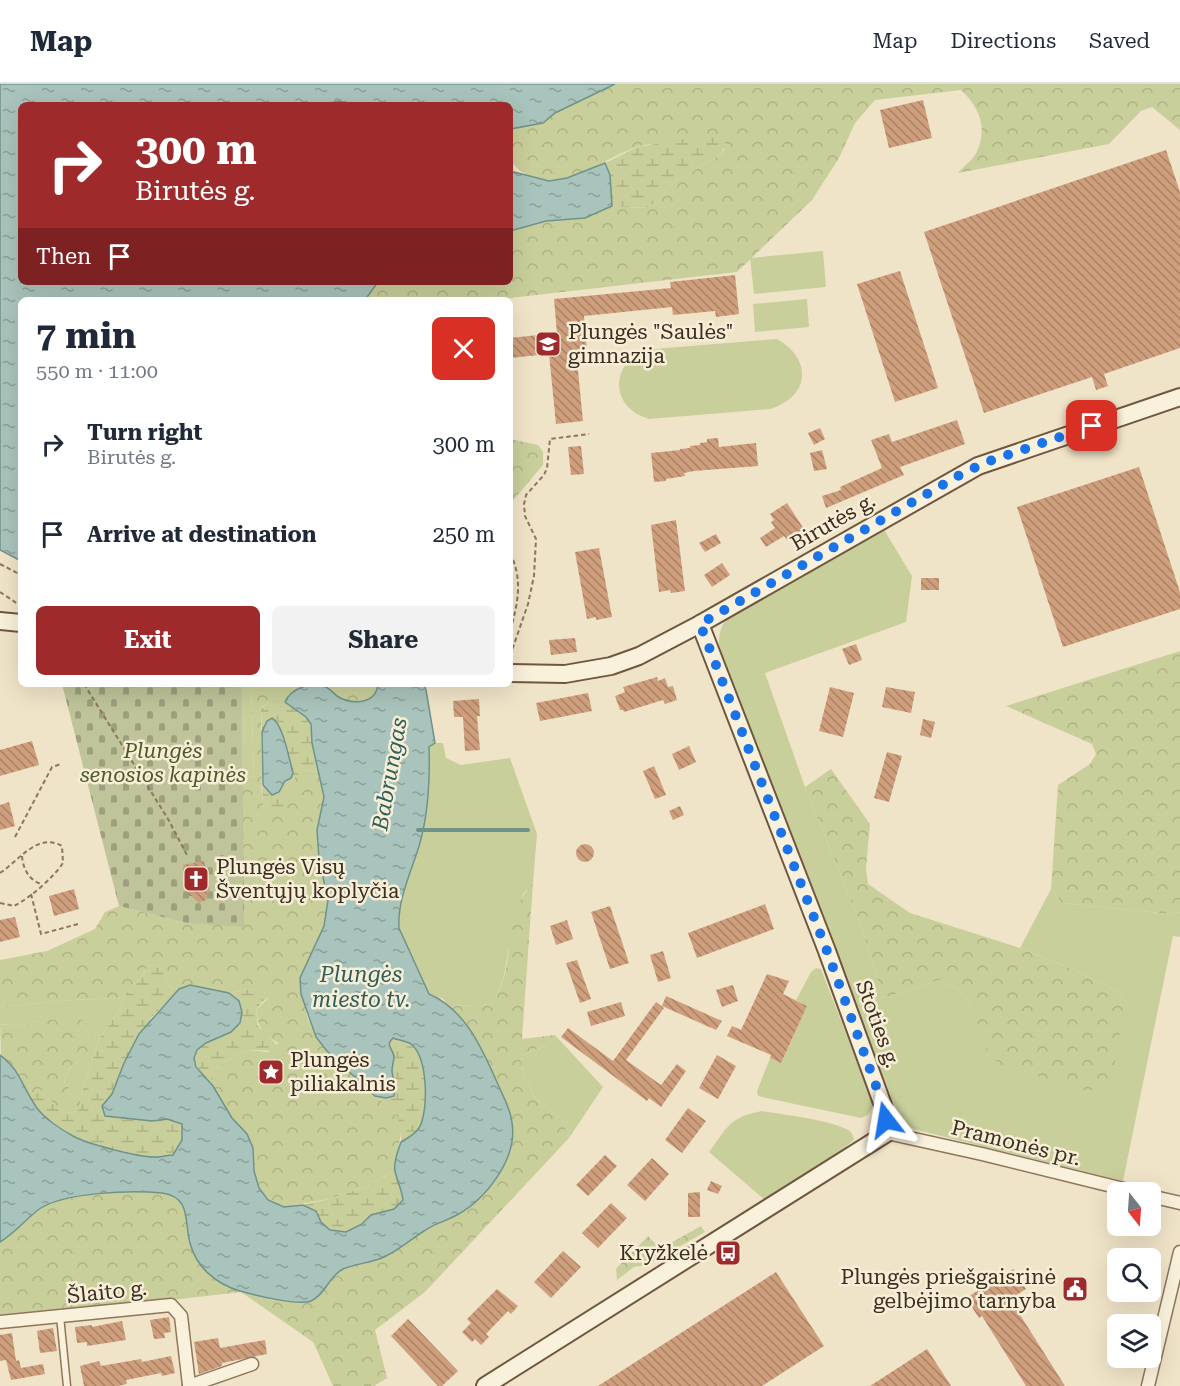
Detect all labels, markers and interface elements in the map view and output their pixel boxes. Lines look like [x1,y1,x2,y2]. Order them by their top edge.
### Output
text: Map [30,25,92,58]
text: Map [873,29,917,53]
text: Directions [950,29,1056,53]
text: Saved [1089,29,1150,53]
text: 300 m [135,125,257,174]
icon: right [36,126,114,204]
text: Birutės g. [135,175,255,207]
icon: arrive [103,240,136,273]
text: Then [36,244,91,269]
text: 7 min [36,315,136,357]
button: close [432,317,495,380]
place label: Plungės "Saulės" gimnazija [568,320,734,368]
school or university icon: Plungės "Saulės" gimnazija [533,329,563,359]
text: 550 m · 11:00 [36,359,158,383]
pin [1066,400,1117,451]
icon: arrive [1075,409,1108,442]
text: Turn right [87,420,202,445]
icon: right [36,428,69,461]
text: 300 m [432,432,495,457]
text: Birutės g. [87,445,176,469]
street label: Birutės g. [786,488,880,556]
icon: arrive [36,518,69,551]
text: Arrive at destination [87,522,316,547]
text: 250 m [432,522,495,547]
button: Exit [36,606,260,675]
button: Share [272,606,495,675]
water label: Babrungas [367,716,412,833]
park label: Plungės senosios kapinės [80,739,246,787]
place label: Plungės Visų Šventųjų koplyčia [216,855,400,903]
church icon: Plungės Visų Šventųjų koplyčia [181,864,211,894]
water label: Plungės miesto tv. [312,962,410,1012]
street label: Stoties g. [851,977,905,1071]
place label: Plungės piliakalnis [290,1048,396,1096]
place icon: Plungės piliakalnis [256,1057,286,1087]
position arrow [854,1088,918,1152]
street label: Pramonės pr. [949,1115,1083,1171]
north arrow [1107,1182,1161,1236]
map controls [1107,1182,1161,1368]
bus stop icon: Kryžkelė [713,1238,743,1268]
place label: Kryžkelė [619,1241,708,1265]
button: search [1107,1248,1161,1302]
place label: Plungės priešgaisrinė gelbėjimo tarnyba [841,1265,1057,1313]
public building icon: Plungės priešgaisrinė gelbėjimo tarnyba [1060,1274,1090,1304]
street label: Šlaito g. [66,1275,148,1308]
button: layers [1107,1314,1161,1368]

